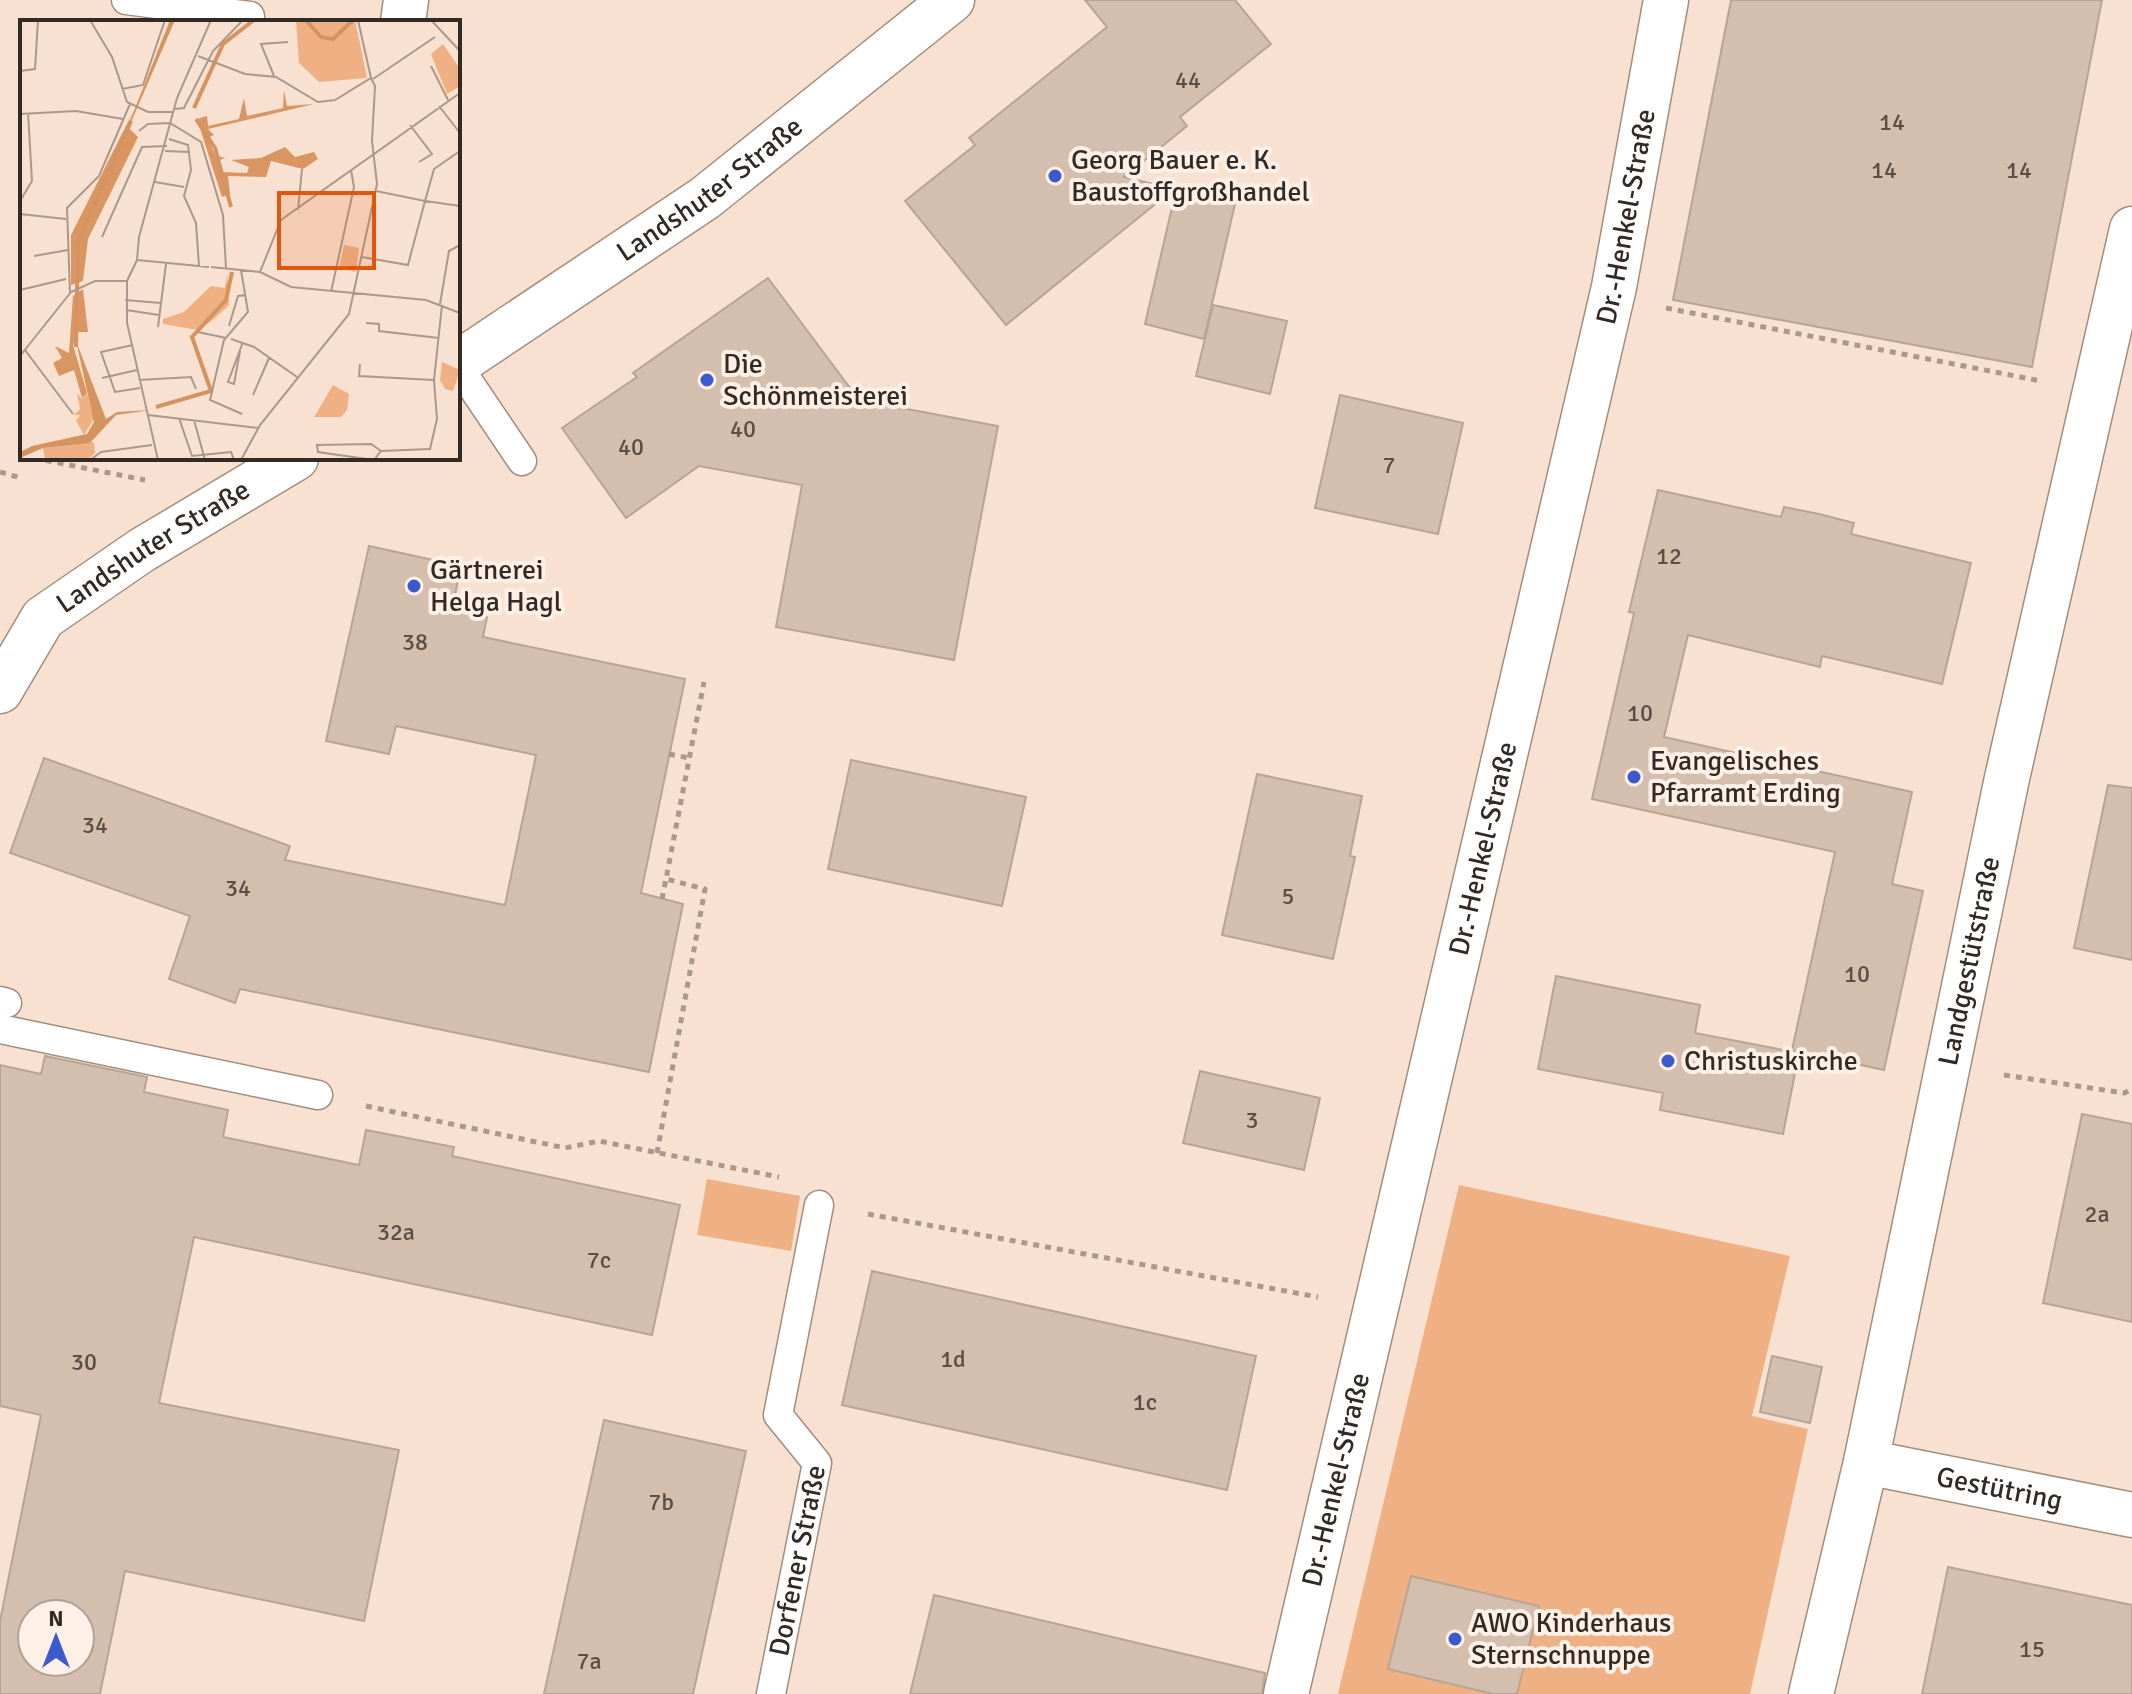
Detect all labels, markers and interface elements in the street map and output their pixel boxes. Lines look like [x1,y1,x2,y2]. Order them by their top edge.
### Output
inset map [20,20,460,460]
house number: 44 [1175,65,1201,95]
street label: Dr.-Henkel-Straße [1589,106,1663,328]
house number: 14 [1879,107,1905,137]
street label: Landshuter Straße [610,109,810,269]
place label: Georg Bauer e. K. Baustoffgroßhandel [1071,143,1310,209]
house number: 14 [1871,155,1897,185]
house number: 14 [2006,155,2032,185]
marker: Georg Bauer e. K. Baustoffgroßhandel [1046,167,1064,185]
place label: Die Schönmeisterei [723,347,908,413]
marker: Die Schönmeisterei [698,371,716,389]
house number: 40 [730,414,756,444]
house number: 40 [618,432,644,462]
house number: 7 [1383,450,1395,480]
street label: Landshuter Straße [50,473,256,621]
house number: 12 [1656,541,1682,571]
place label: Gärtnerei Helga Hagl [430,553,562,619]
marker: Gärtnerei Helga Hagl [405,577,423,595]
house number: 38 [402,627,428,657]
house number: 10 [1627,698,1653,728]
street label: Dr.-Henkel-Straße [1442,738,1524,959]
place label: Evangelisches Pfarramt Erding [1650,744,1841,810]
marker: Evangelisches Pfarramt Erding [1625,768,1643,786]
house number: 34 [82,810,108,840]
street label: Landgestütstraße [1931,853,2007,1069]
house number: 34 [225,873,251,903]
house number: 5 [1282,881,1294,911]
house number: 10 [1844,959,1870,989]
place label: Christuskirche [1684,1044,1858,1078]
marker: Christuskirche [1659,1052,1677,1070]
house number: 3 [1246,1105,1258,1135]
house number: 2a [2084,1199,2110,1229]
house number: 32a [377,1217,415,1247]
house number: 7c [587,1245,611,1275]
house number: 1d [940,1344,966,1374]
house number: 30 [71,1347,97,1377]
street label: Dr.-Henkel-Straße [1295,1369,1377,1590]
house number: 1c [1133,1387,1157,1417]
street label: Gestütring [1933,1459,2065,1518]
street label: Dorfener Straße [762,1462,833,1659]
house number: 7b [648,1487,674,1517]
north arrow [16,1598,96,1678]
text: N [48,1605,64,1632]
place label: AWO Kinderhaus Sternschnuppe [1471,1606,1671,1672]
marker: AWO Kinderhaus Sternschnuppe [1446,1630,1464,1648]
house number: 15 [2019,1634,2045,1664]
house number: 7a [576,1646,602,1676]

